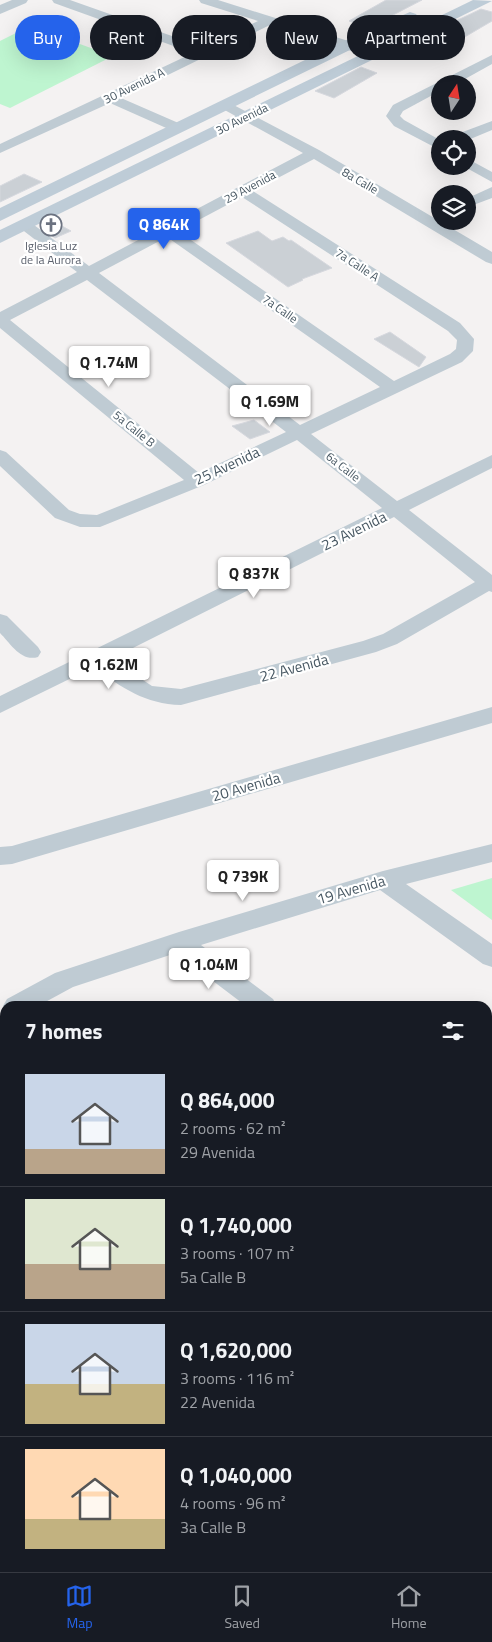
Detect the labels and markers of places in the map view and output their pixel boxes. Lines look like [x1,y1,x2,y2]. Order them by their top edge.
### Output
pin: Q 864K [123,208,205,250]
church icon: Iglesia Luz de la Aurora [39,213,63,237]
place label: Iglesia Luz de la Aurora [21,236,81,269]
pin: Q 1.74M [63,346,155,388]
pin: Q 1.69M [224,384,316,427]
pin: Q 837K [213,556,295,599]
pin: Q 1.62M [63,648,155,690]
pin: Q 739K [202,860,284,902]
pin: Q 1.04M [163,948,255,990]

